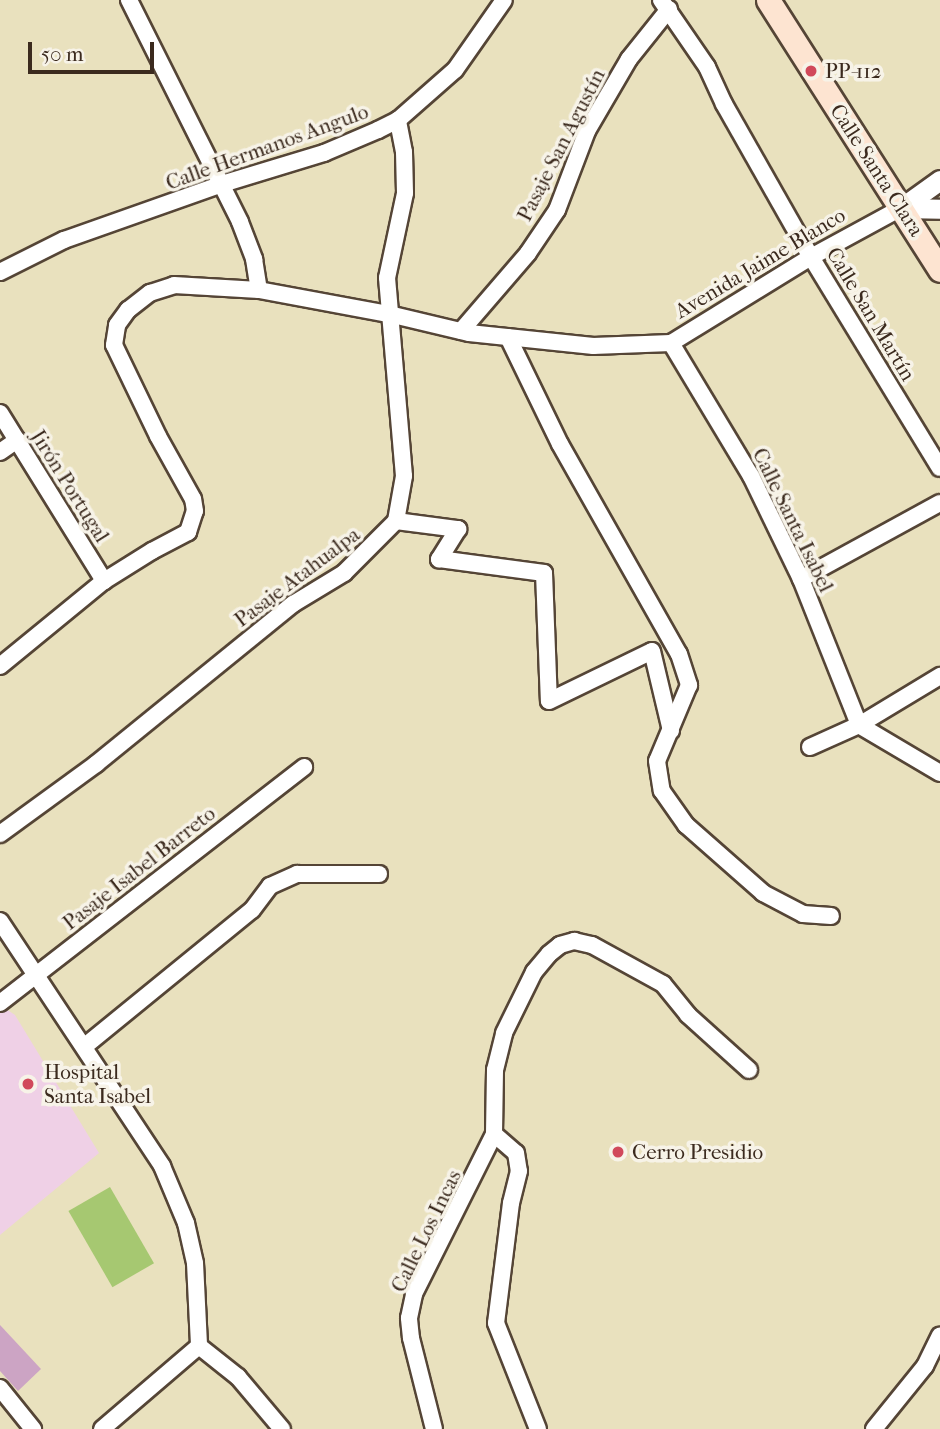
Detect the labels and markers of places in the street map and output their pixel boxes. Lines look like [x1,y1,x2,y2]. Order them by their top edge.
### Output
place label: PP-112 [825,58,882,84]
marker: PP-112 [803,63,819,79]
place label: Hospital Santa Isabel [44,1059,151,1109]
marker: Hospital Santa Isabel [18,1074,38,1094]
place label: Cerro Presidio [632,1139,763,1165]
marker: Cerro Presidio [610,1144,626,1160]

